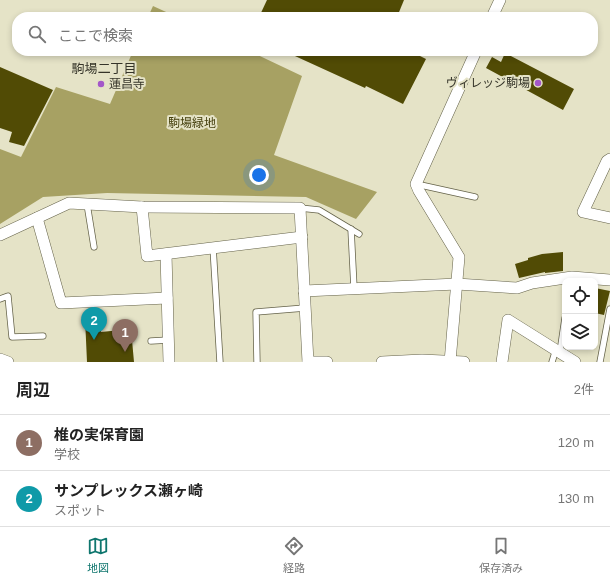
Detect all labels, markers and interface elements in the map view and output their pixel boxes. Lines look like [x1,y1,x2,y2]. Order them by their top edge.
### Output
search box [12,12,598,56]
icon: search [26,23,48,45]
text: ここで検索 [58,27,133,44]
district label: 駒場二丁目 [71,61,137,76]
place label: ヴィレッジ駒場 [446,76,530,90]
place label: 蓮昌寺 [109,77,145,91]
marker: ヴィレッジ駒場 [533,78,543,88]
marker: 蓮昌寺 [96,79,106,89]
park label: 駒場緑地 [168,116,216,130]
your location [249,165,269,185]
map controls [562,278,598,350]
button: locate [562,278,598,314]
pin: 2 [81,307,107,340]
button: layers [562,314,598,350]
pin: 1 [112,319,138,352]
text: 周辺 [16,381,50,400]
text: 2件 [574,382,594,397]
text: 椎の実保育園 [54,426,144,443]
text: 1 [25,435,33,450]
text: 120 m [558,435,594,450]
text: 学校 [54,447,80,462]
text: サンプレックス瀬ヶ崎 [54,482,203,499]
text: 2 [25,491,33,506]
text: 130 m [558,491,594,506]
text: スポット [54,503,106,518]
tab: 地図 [87,535,109,575]
tab: 経路 [283,535,305,575]
tab: 保存済み [479,535,523,575]

